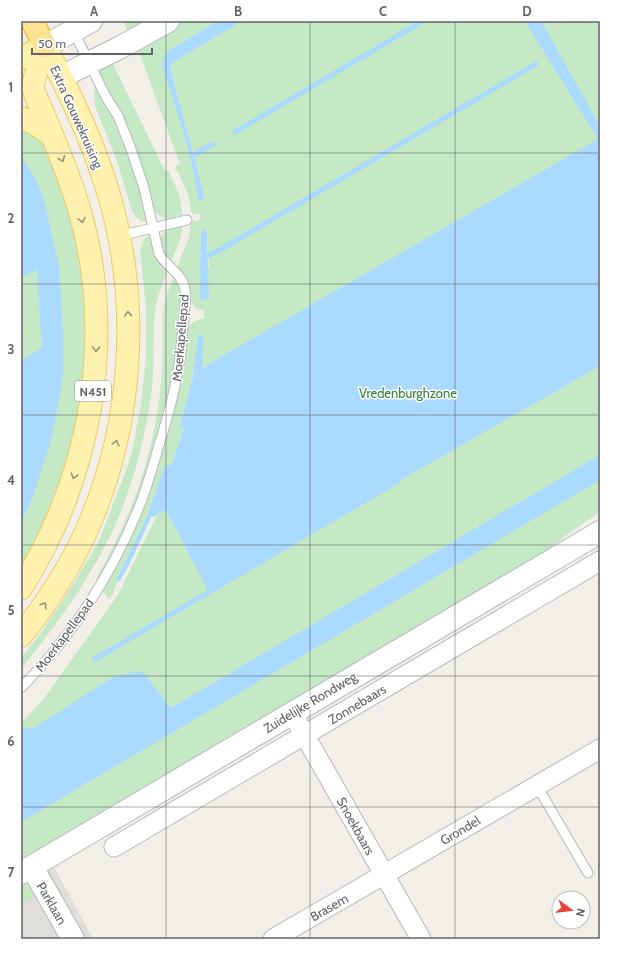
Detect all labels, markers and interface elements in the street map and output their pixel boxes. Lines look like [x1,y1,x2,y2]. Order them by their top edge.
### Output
text: A [90,3,99,19]
text: B [234,3,242,19]
text: C [379,3,387,19]
text: D [522,3,532,19]
scale bar [32,30,152,56]
text: 50 m [38,36,66,51]
street label: Extra Gouwekruising [47,63,107,171]
text: 1 [9,79,13,95]
one-way arrow [58,155,66,162]
text: 2 [8,210,15,226]
one-way arrow [77,216,86,223]
street label: Moerkapellepad [168,294,192,382]
one-way arrow [123,311,132,317]
text: 3 [7,341,15,357]
one-way arrow [92,346,100,352]
road number: N451 [75,381,111,401]
park label: Vredenburghzone [359,385,457,401]
one-way arrow [111,440,119,446]
text: 4 [7,472,15,488]
one-way arrow [70,473,79,480]
street label: Moerkapellepad [31,595,97,675]
text: 5 [8,602,15,618]
one-way arrow [39,602,46,609]
street label: Zuidelijke Rondweg [261,668,360,737]
street label: Zonnebaars [325,680,389,727]
text: 6 [7,733,15,749]
street label: Snoekbaars [334,794,379,858]
street label: Grondel [437,812,483,848]
text: 7 [8,864,15,880]
street label: Parklaan [34,879,70,927]
street label: Brasem [307,890,351,924]
north arrow [551,890,591,930]
text: N [573,907,588,918]

